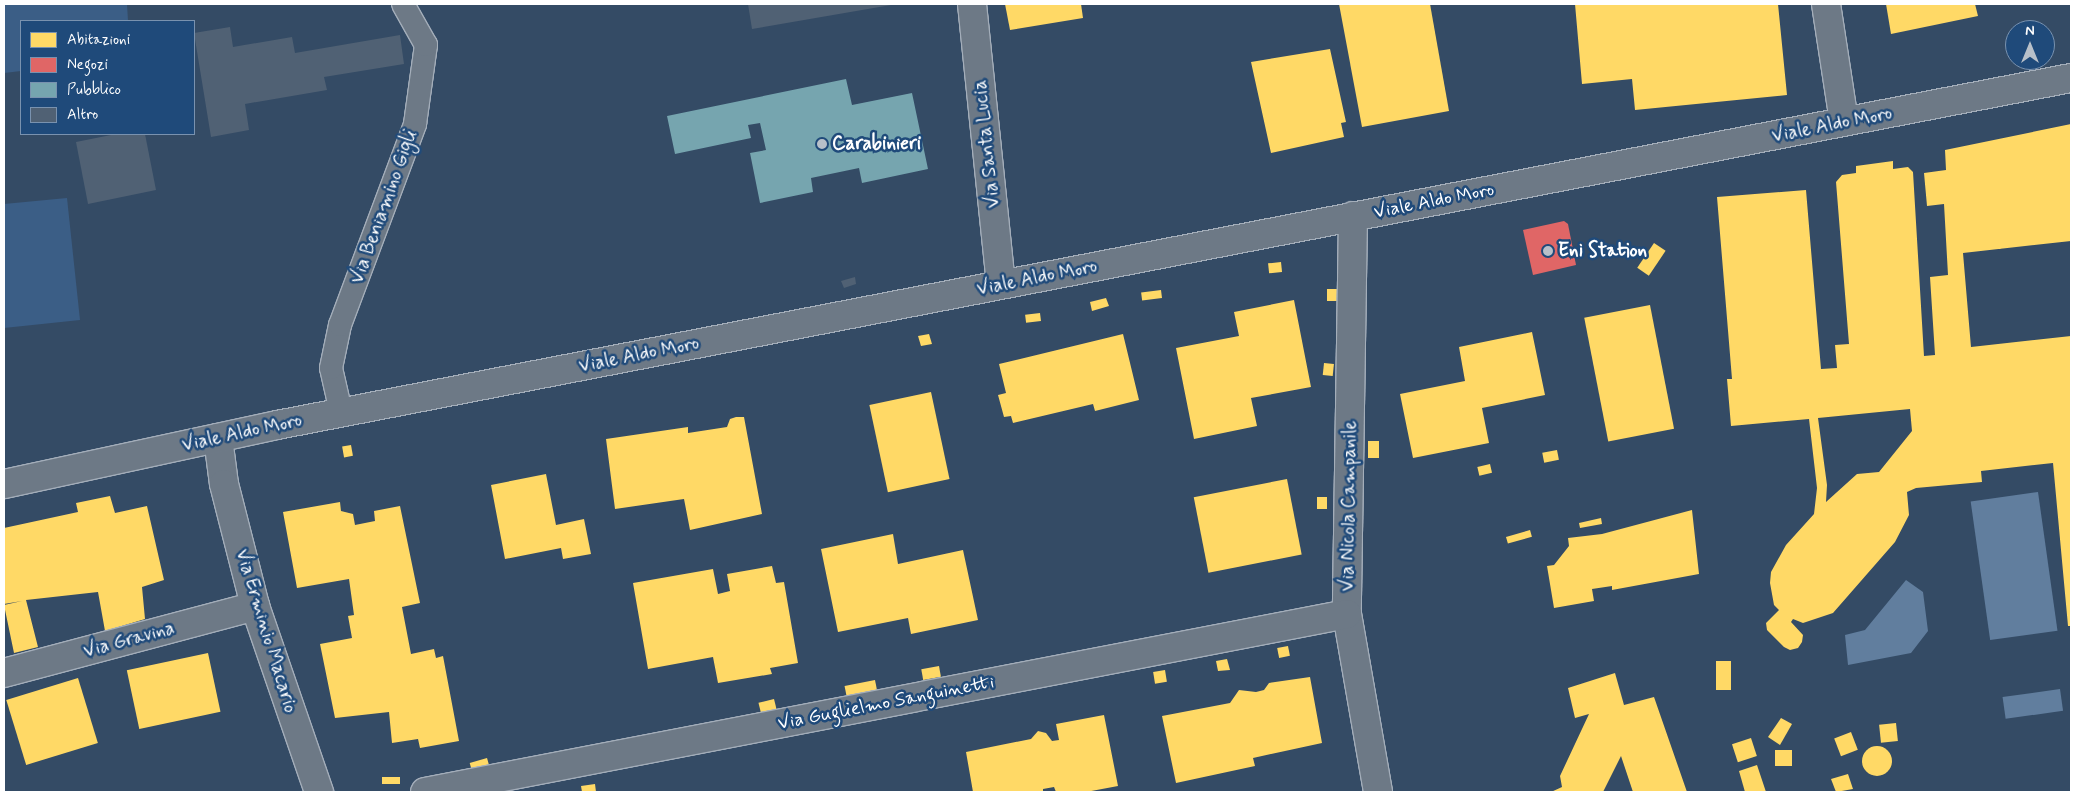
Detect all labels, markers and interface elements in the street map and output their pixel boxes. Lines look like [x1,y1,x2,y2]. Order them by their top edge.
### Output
legend [20,20,195,135]
north arrow [2005,20,2055,70]
text: N [2025,22,2035,40]
text: Abitazioni [67,30,130,50]
text: Negozi [67,55,108,75]
street label: Via Santa Lucia [969,79,1005,209]
text: Pubblico [67,80,121,100]
street label: Viale Aldo Moro [1769,102,1895,148]
text: Altro [67,105,98,125]
street label: Via Beniamino Gigli [345,126,423,288]
place label: Carabinieri [832,133,921,155]
marker: Carabinieri [816,138,828,150]
street label: Viale Aldo Moro [1371,178,1497,224]
place label: Eni Station [1558,240,1644,262]
marker: Eni Station [1542,245,1554,257]
street label: Viale Aldo Moro [974,255,1100,301]
street label: Viale Aldo Moro [576,332,702,378]
street label: Viale Aldo Moro [179,409,305,457]
street label: Via Nicola Campanile [1336,421,1362,591]
street label: Via Erminio Macario [230,546,302,716]
street label: Via Gravina [80,617,178,663]
street label: Via Guglielmo Sanguinetti [780,672,992,734]

